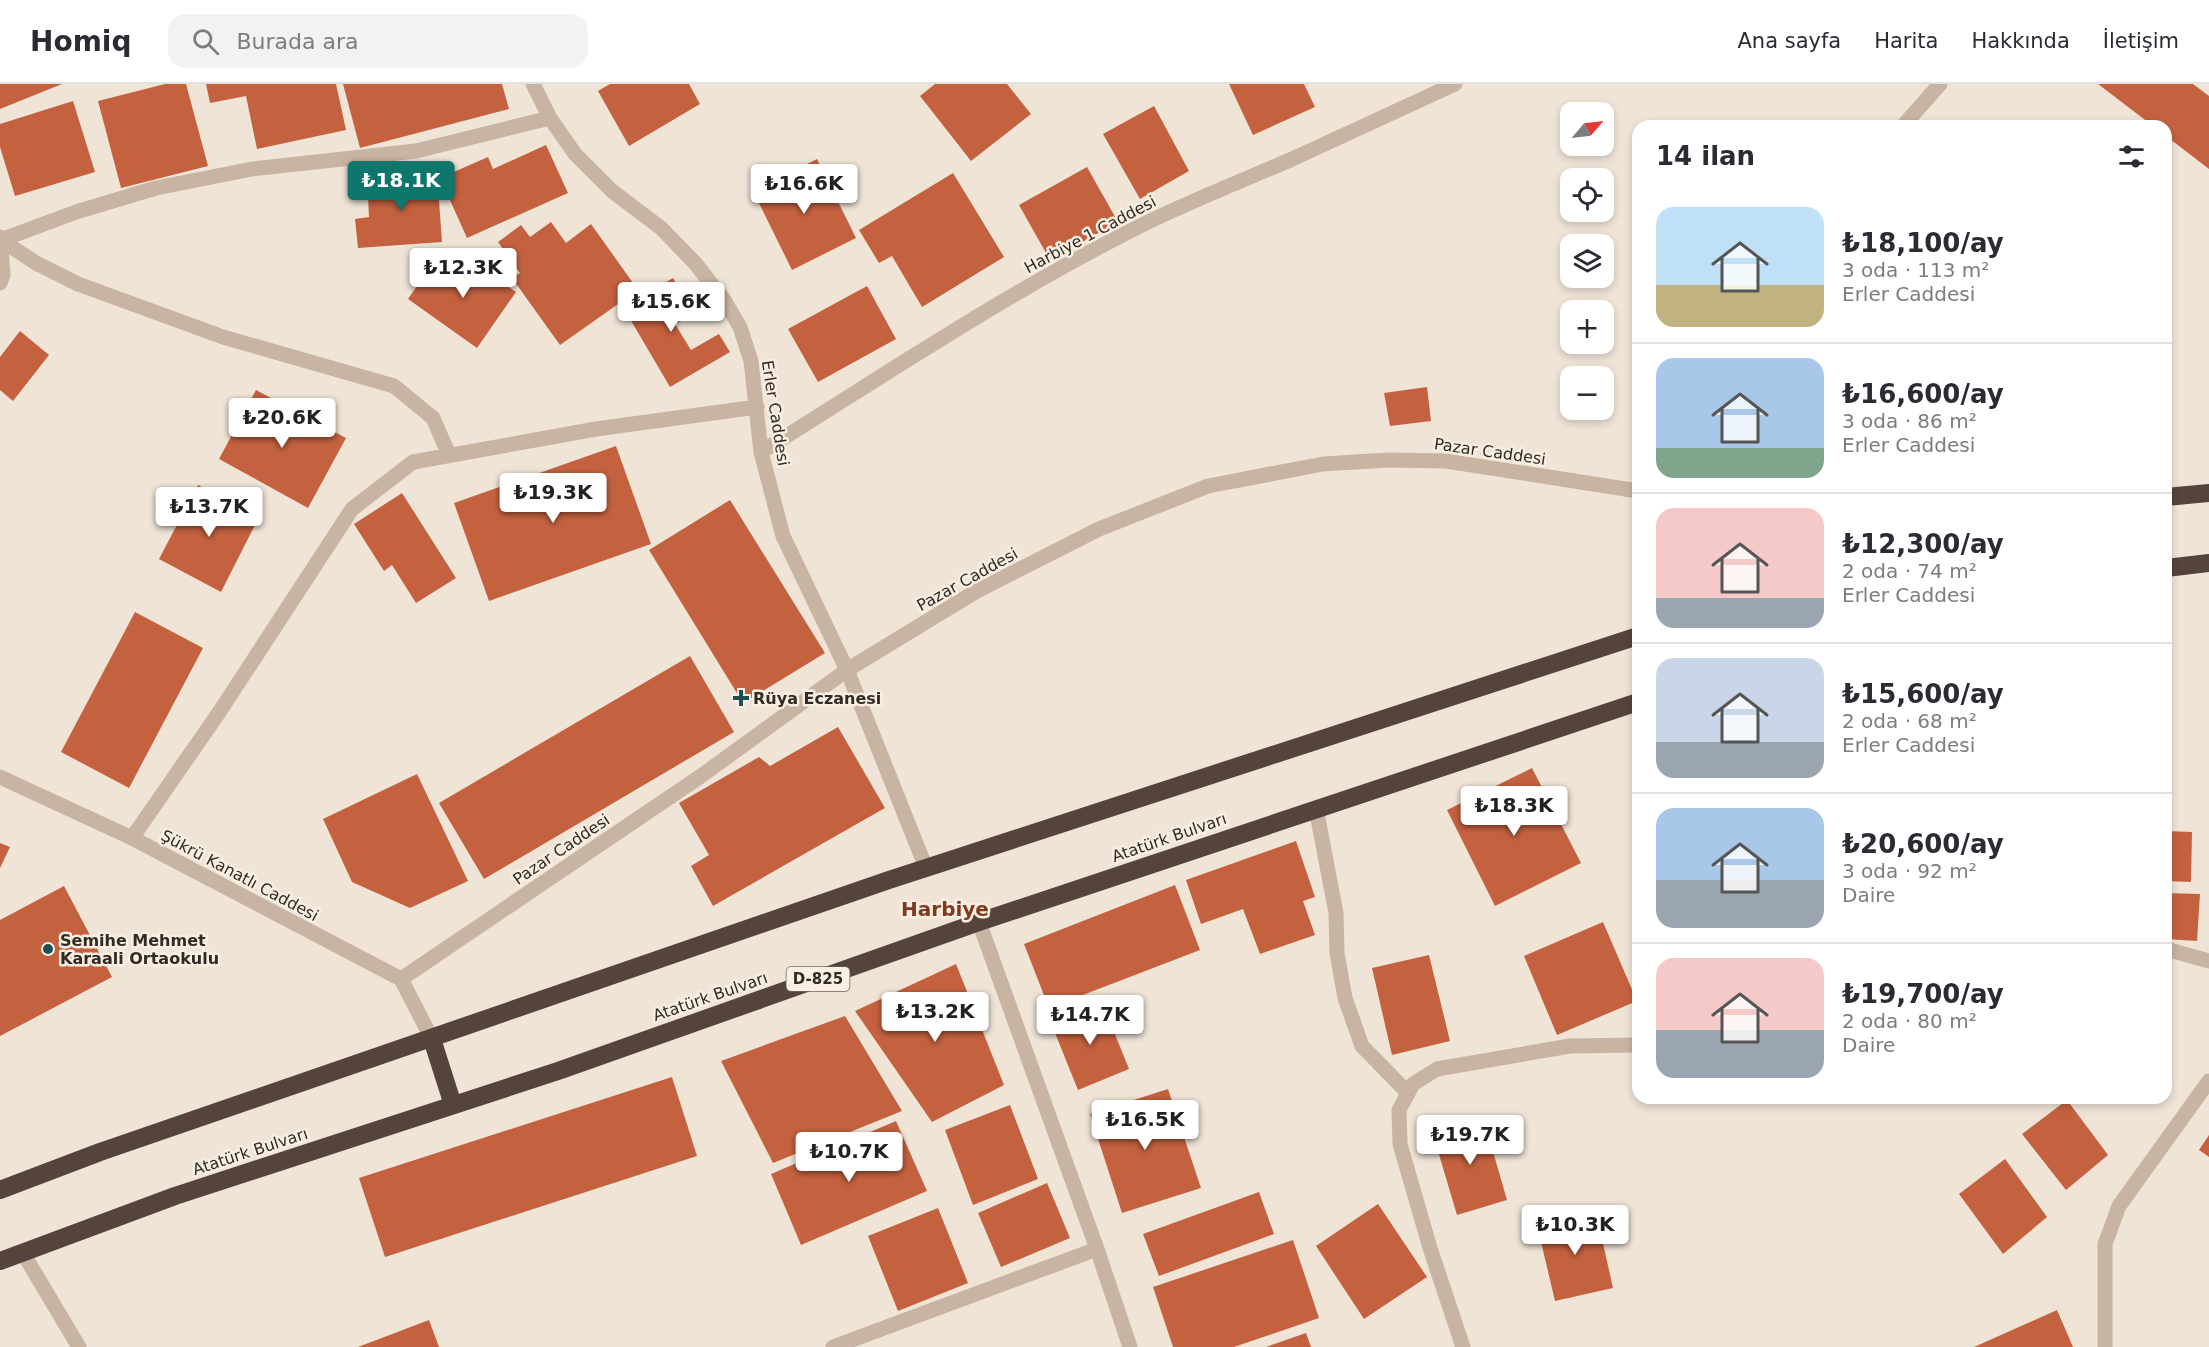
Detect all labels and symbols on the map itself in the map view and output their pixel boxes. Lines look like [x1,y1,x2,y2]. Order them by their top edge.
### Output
north arrow [1560,102,1614,156]
pin: ₺18.1K [352,161,450,212]
pin: ₺16.6K [755,164,853,215]
street label: Harbiye 1 Caddesi [1021,192,1159,277]
pin: ₺12.3K [414,248,512,299]
pin: ₺15.6K [622,282,720,333]
street label: Erler Caddesi [758,359,793,467]
pin: ₺20.6K [233,398,331,449]
street label: Pazar Caddesi [1433,434,1547,469]
pin: ₺19.3K [504,473,602,524]
pin: ₺13.7K [160,487,258,538]
street label: Pazar Caddesi [913,544,1021,615]
place label: Rüya Eczanesi [753,689,881,708]
marker: Rüya Eczanesi [734,691,748,705]
pin: ₺18.3K [1465,786,1563,837]
street label: Atatürk Bulvarı [1109,809,1229,866]
street label: Pazar Caddesi [509,810,613,889]
street label: Şükrü Kanatlı Caddesi [158,826,322,925]
district label: Harbiye [901,897,989,921]
place label: Semihe Mehmet Karaali Ortaokulu [60,931,219,968]
marker: Semihe Mehmet Karaali Ortaokulu [41,942,55,956]
road number: D-825 [786,967,850,991]
street label: Atatürk Bulvarı [650,968,770,1025]
pin: ₺13.2K [886,992,984,1043]
pin: ₺14.7K [1041,995,1139,1046]
pin: ₺16.5K [1096,1100,1194,1151]
pin: ₺19.7K [1421,1115,1519,1166]
street label: Atatürk Bulvarı [190,1124,310,1179]
pin: ₺10.7K [800,1132,898,1183]
pin: ₺10.3K [1526,1205,1624,1256]

